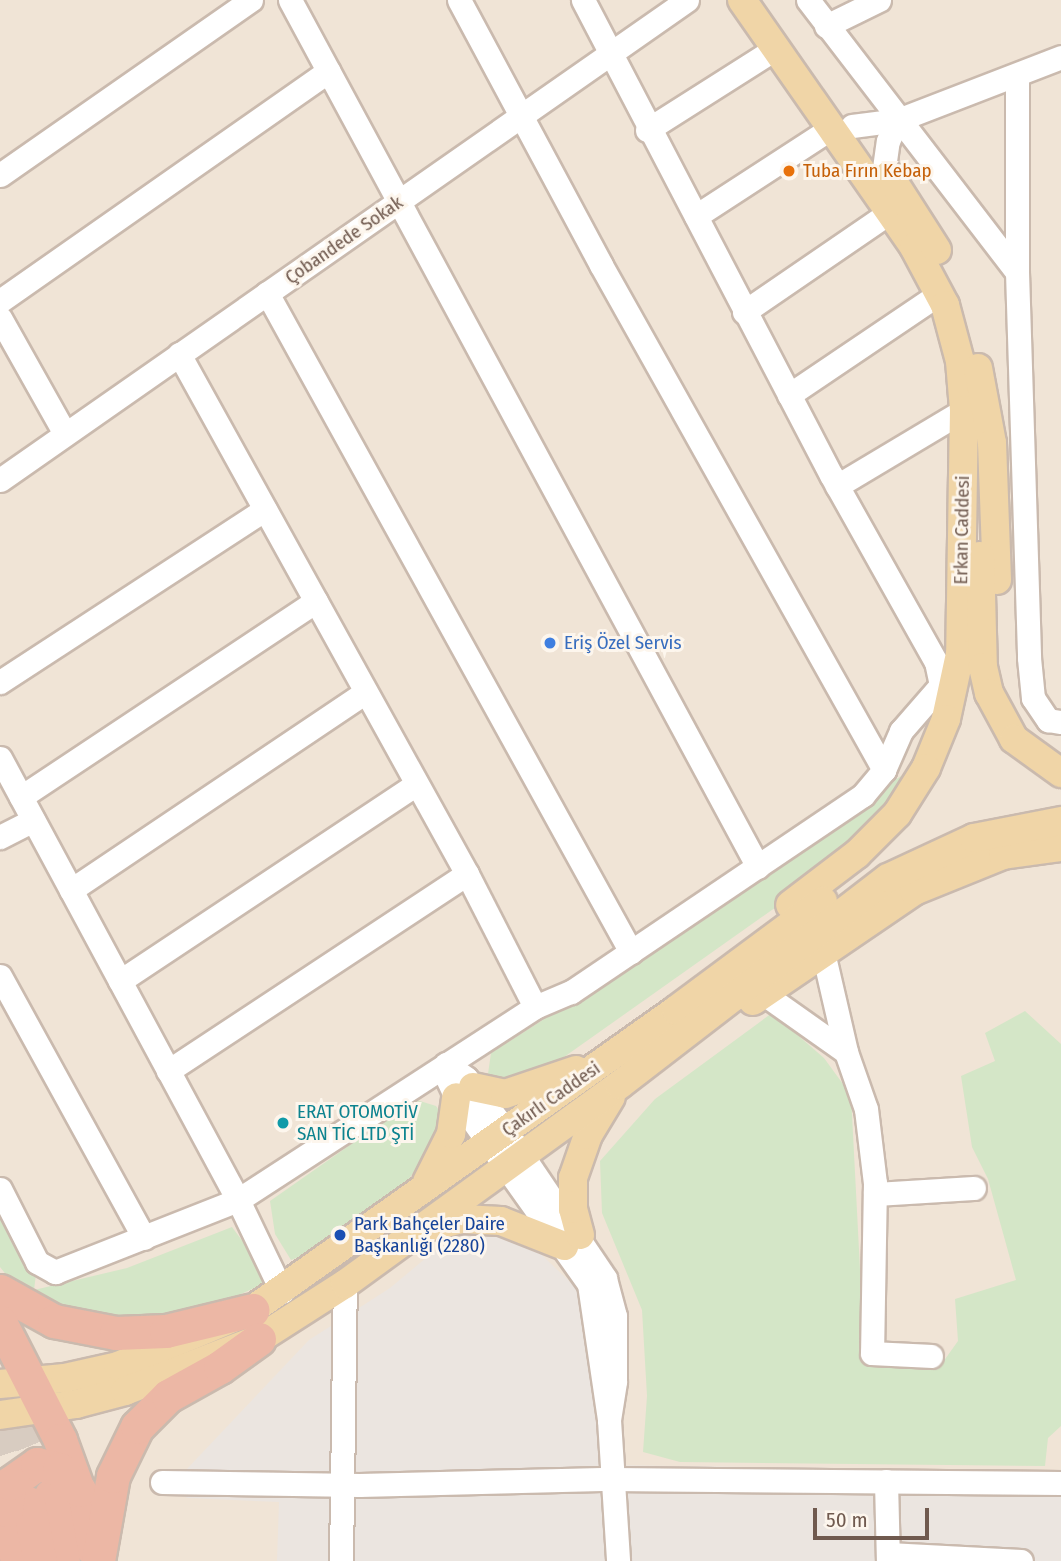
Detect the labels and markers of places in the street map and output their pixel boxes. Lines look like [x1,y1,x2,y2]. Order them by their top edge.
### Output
place label: Tuba Fırın Kebap [803,160,932,182]
marker: Tuba Fırın Kebap [781,163,797,179]
place label: Eriş Özel Servis [564,632,681,654]
marker: Eriş Özel Servis [542,635,558,651]
place label: ERAT OTOMOTİV SAN TİC LTD ŞTİ [297,1101,418,1145]
marker: ERAT OTOMOTİV SAN TİC LTD ŞTİ [275,1115,291,1131]
place label: Park Bahçeler Dai̇re Başkanlığı (2280) [354,1213,505,1257]
marker: Park Bahçeler Dai̇re Başkanlığı (2280) [332,1227,348,1243]

